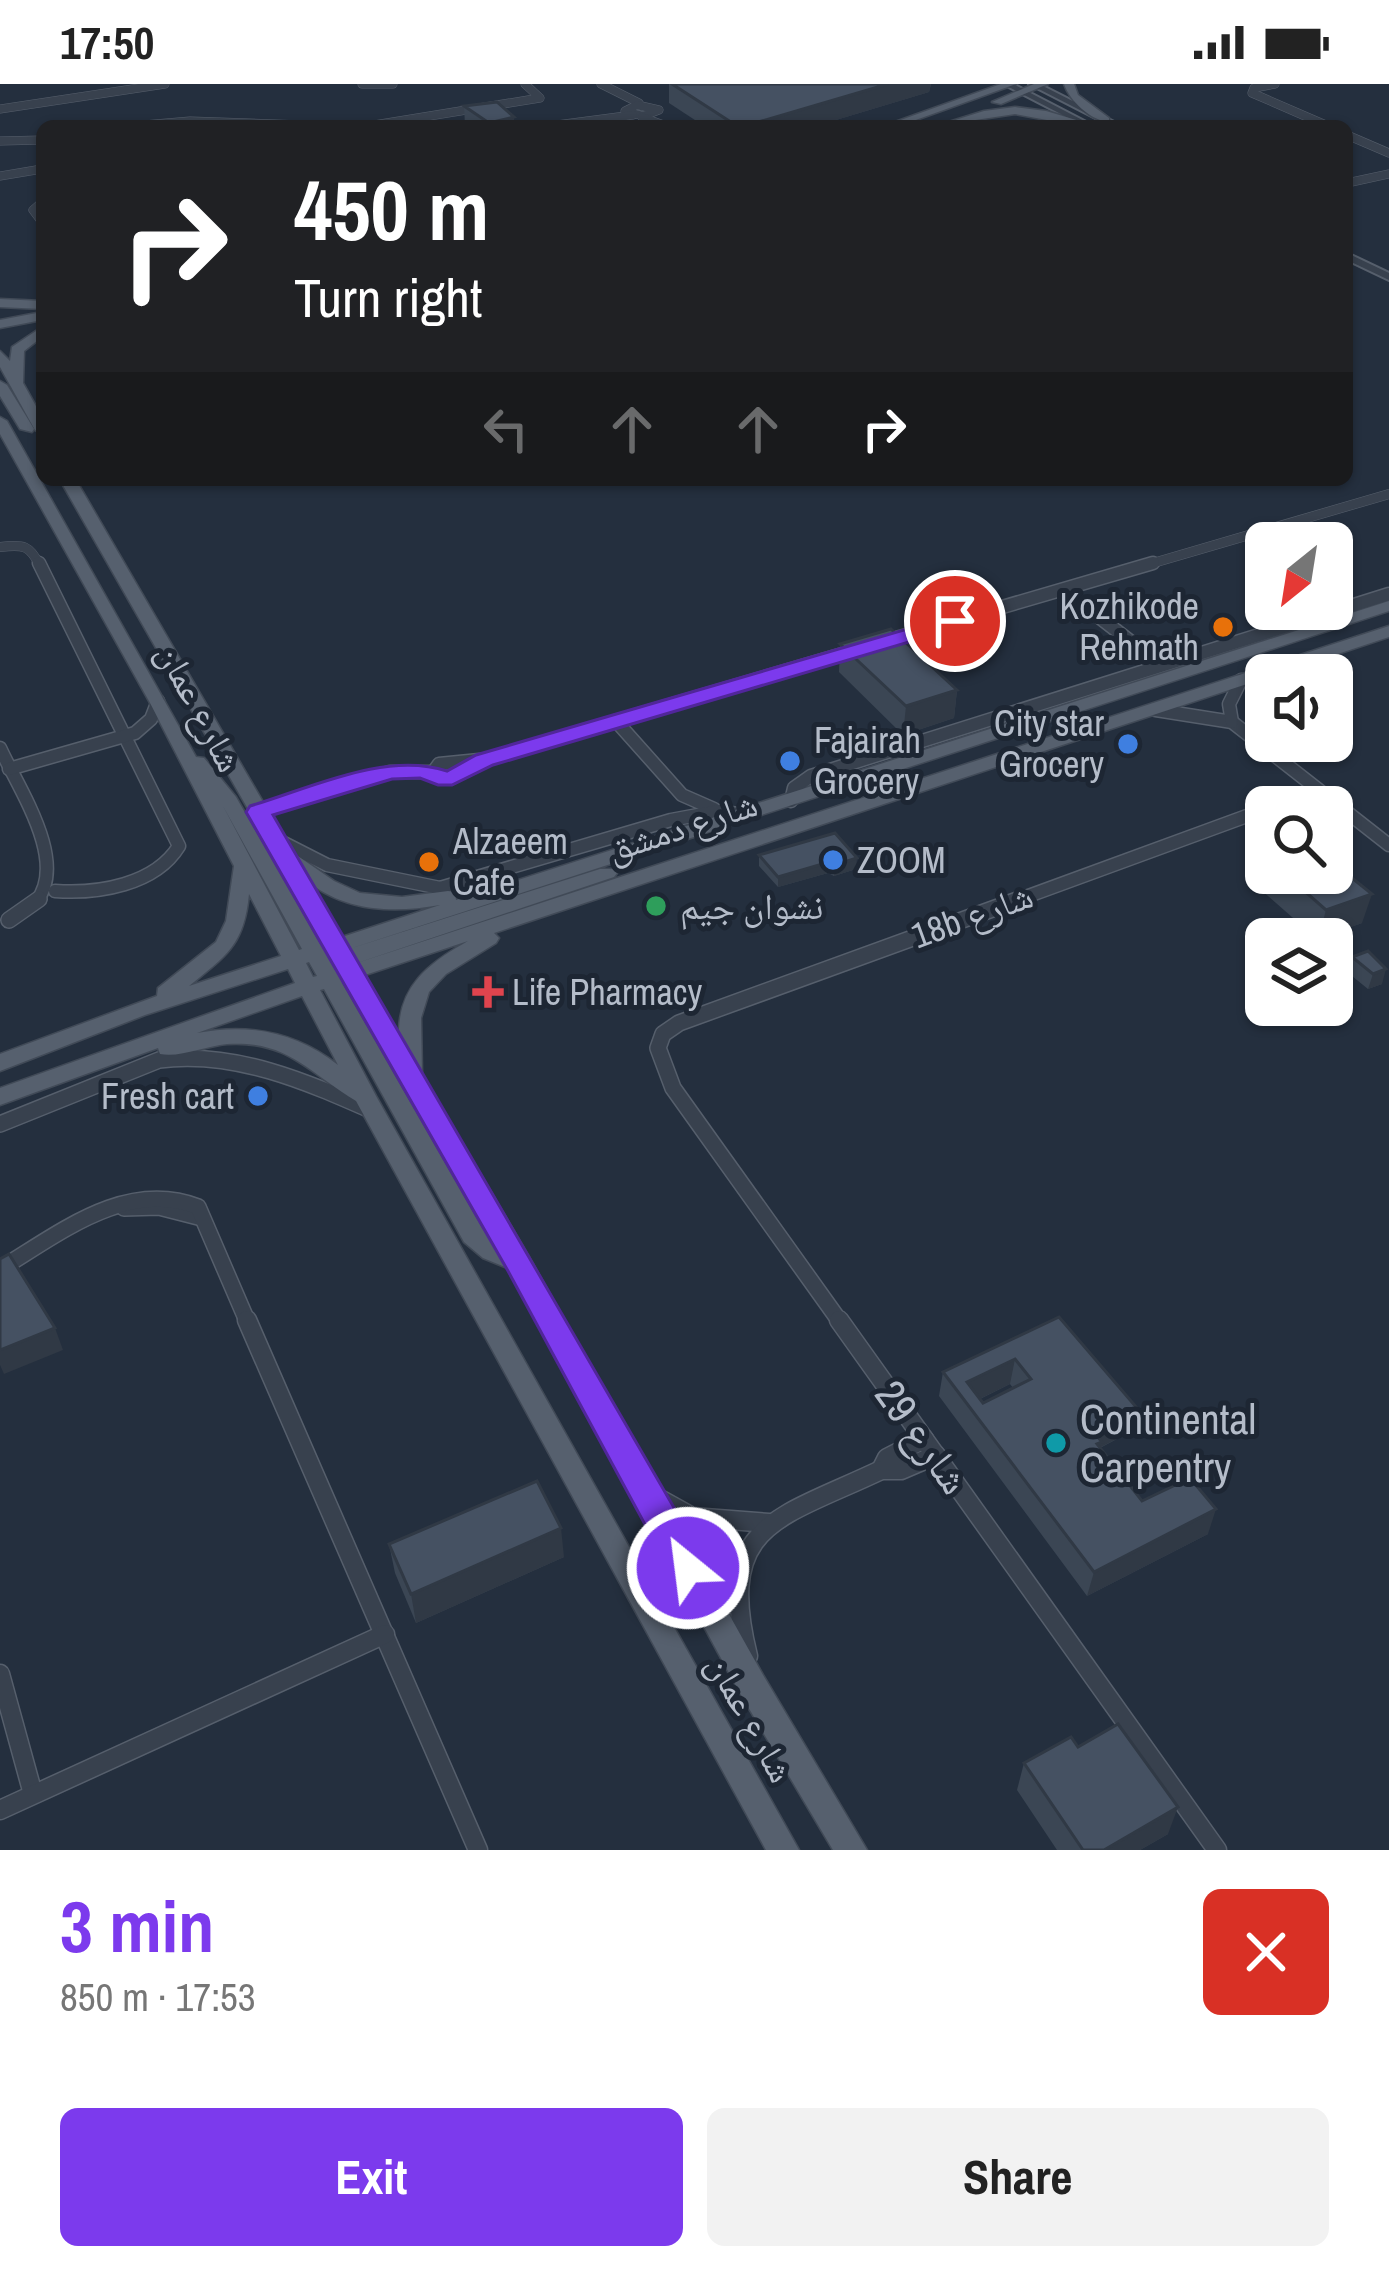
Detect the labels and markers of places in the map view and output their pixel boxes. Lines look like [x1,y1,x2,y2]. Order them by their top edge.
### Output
pin [904,570,1006,672]
place label: Kozhikode Rehmath [1059,582,1199,671]
marker: Kozhikode Rehmath [1210,614,1236,640]
place label: City star Grocery [994,699,1104,788]
place label: Fajairah Grocery [814,716,921,805]
marker: City star Grocery [1115,731,1141,757]
marker: Fajairah Grocery [777,748,803,774]
place label: Alzaeem Cafe [452,817,568,906]
place label: ZOOM [857,836,946,884]
marker: ZOOM [820,847,846,873]
marker: Alzaeem Cafe [416,849,442,875]
place label: نشوان جيم [680,882,823,930]
marker: نشوان جيم [643,893,669,919]
place label: Life Pharmacy [512,968,703,1016]
marker: Life Pharmacy [475,979,501,1005]
place label: Fresh cart [101,1072,234,1120]
marker: Fresh cart [245,1083,271,1109]
place label: Continental Carpentry [1080,1391,1256,1495]
marker: Continental Carpentry [1043,1430,1069,1456]

